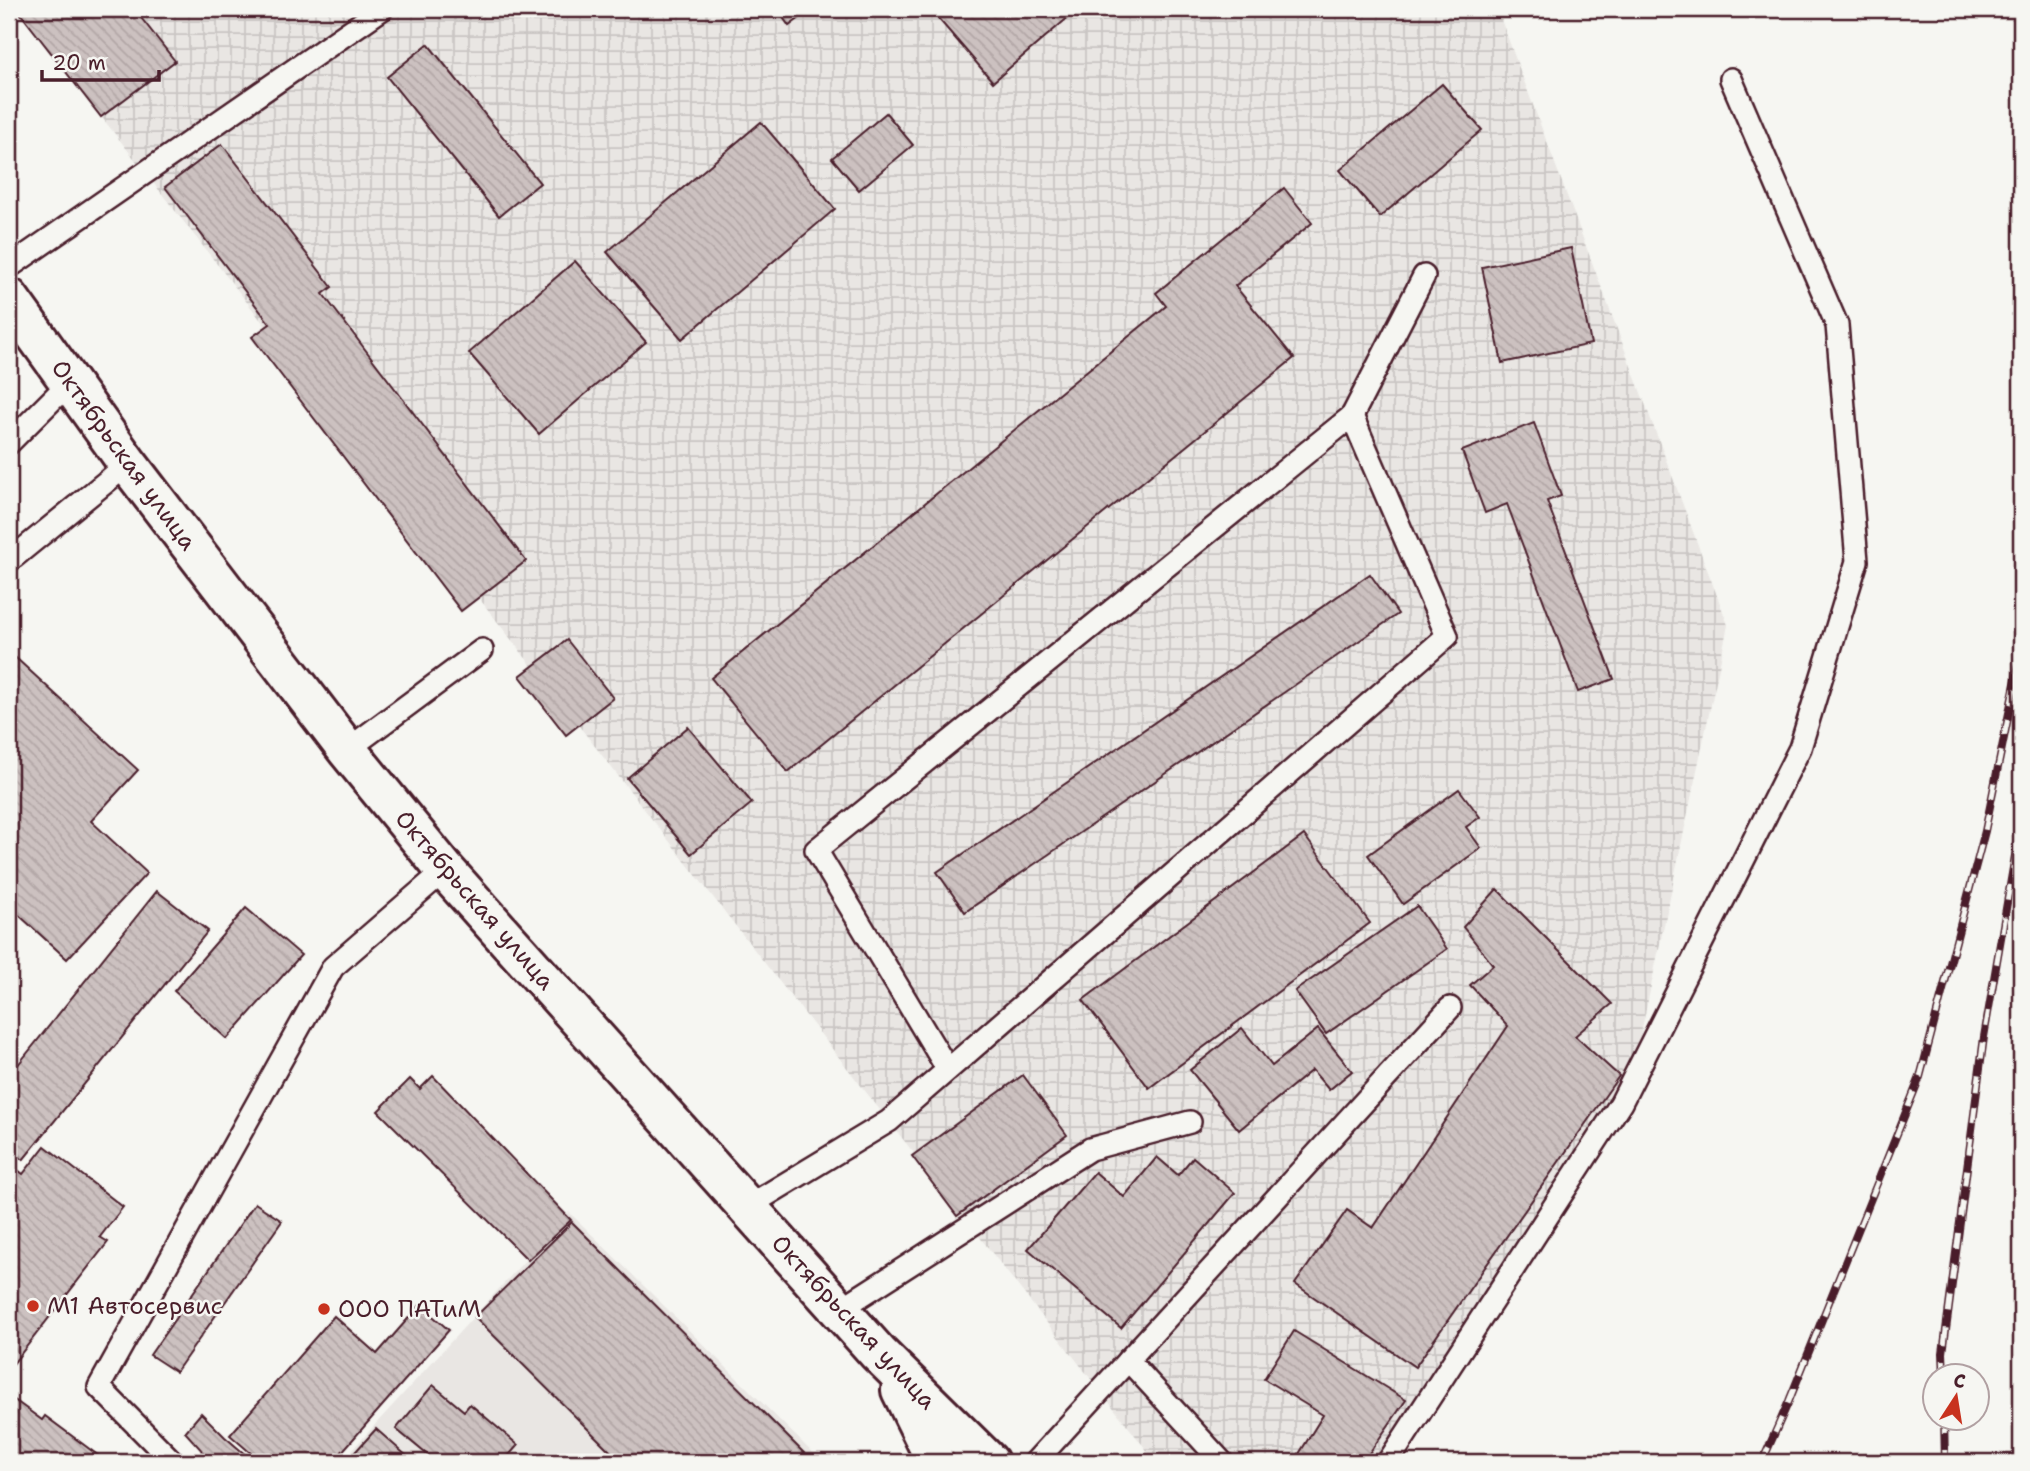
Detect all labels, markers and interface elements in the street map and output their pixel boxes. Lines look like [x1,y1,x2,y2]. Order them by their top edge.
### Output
scale bar [42,38,159,82]
text: 20 m [52,49,106,77]
street label: Октябрьская улица [44,353,204,557]
street label: Октябрьская улица [388,803,562,997]
street label: Октябрьская улица [764,1228,944,1416]
place label: М1 Автосервис [47,1290,223,1322]
place label: ООО ПАТиМ [338,1293,481,1325]
marker: М1 Автосервис [25,1298,41,1314]
marker: ООО ПАТиМ [316,1301,332,1317]
north arrow [1922,1362,1992,1432]
text: С [1951,1367,1968,1394]

